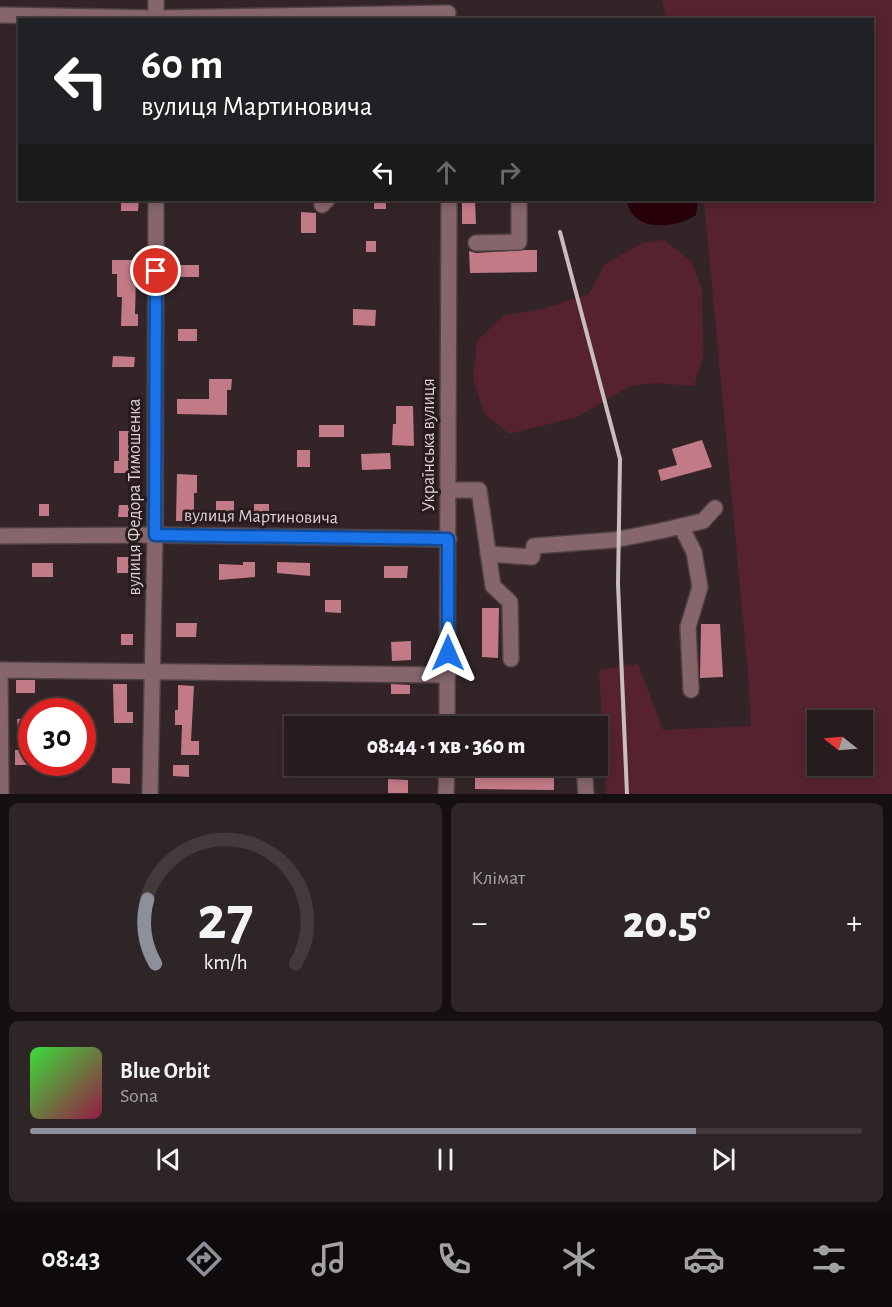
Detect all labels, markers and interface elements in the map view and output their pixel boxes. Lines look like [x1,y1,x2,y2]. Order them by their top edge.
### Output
icon: left [42,42,120,120]
text: 60 m [141,44,223,86]
text: вулиця Мартиновича [141,93,372,120]
icon: left [367,156,400,189]
icon: ahead [430,156,463,189]
icon: right [493,156,526,189]
pin [130,245,181,296]
icon: arrive [139,254,172,287]
street label: Українська вулиця [420,378,438,512]
street label: вулиця Федора Тимошенка [126,399,144,595]
street label: вулиця Мартиновича [184,507,338,527]
position arrow [416,621,480,685]
speed limit sign: 30 [18,698,96,776]
north arrow [807,710,873,776]
map controls [807,710,873,776]
text: 08:44 · 1 хв · 360 m [367,735,525,757]
text: Клімат [472,868,525,888]
text: 27 [197,888,253,950]
text: 20.5° [623,901,711,946]
text: − [472,907,487,940]
text: + [846,907,862,940]
text: km/h [203,953,247,974]
text: Blue Orbit [120,1060,210,1082]
text: Sona [120,1086,158,1106]
icon: previous [152,1143,185,1176]
icon: pause [429,1143,462,1176]
icon: next [707,1143,740,1176]
icon: directions [183,1238,225,1280]
icon: music [308,1238,350,1280]
icon: phone [433,1238,475,1280]
icon: climate [558,1238,600,1280]
icon: car [683,1238,725,1280]
icon: filters [808,1238,850,1280]
text: 08:43 [42,1245,100,1272]

